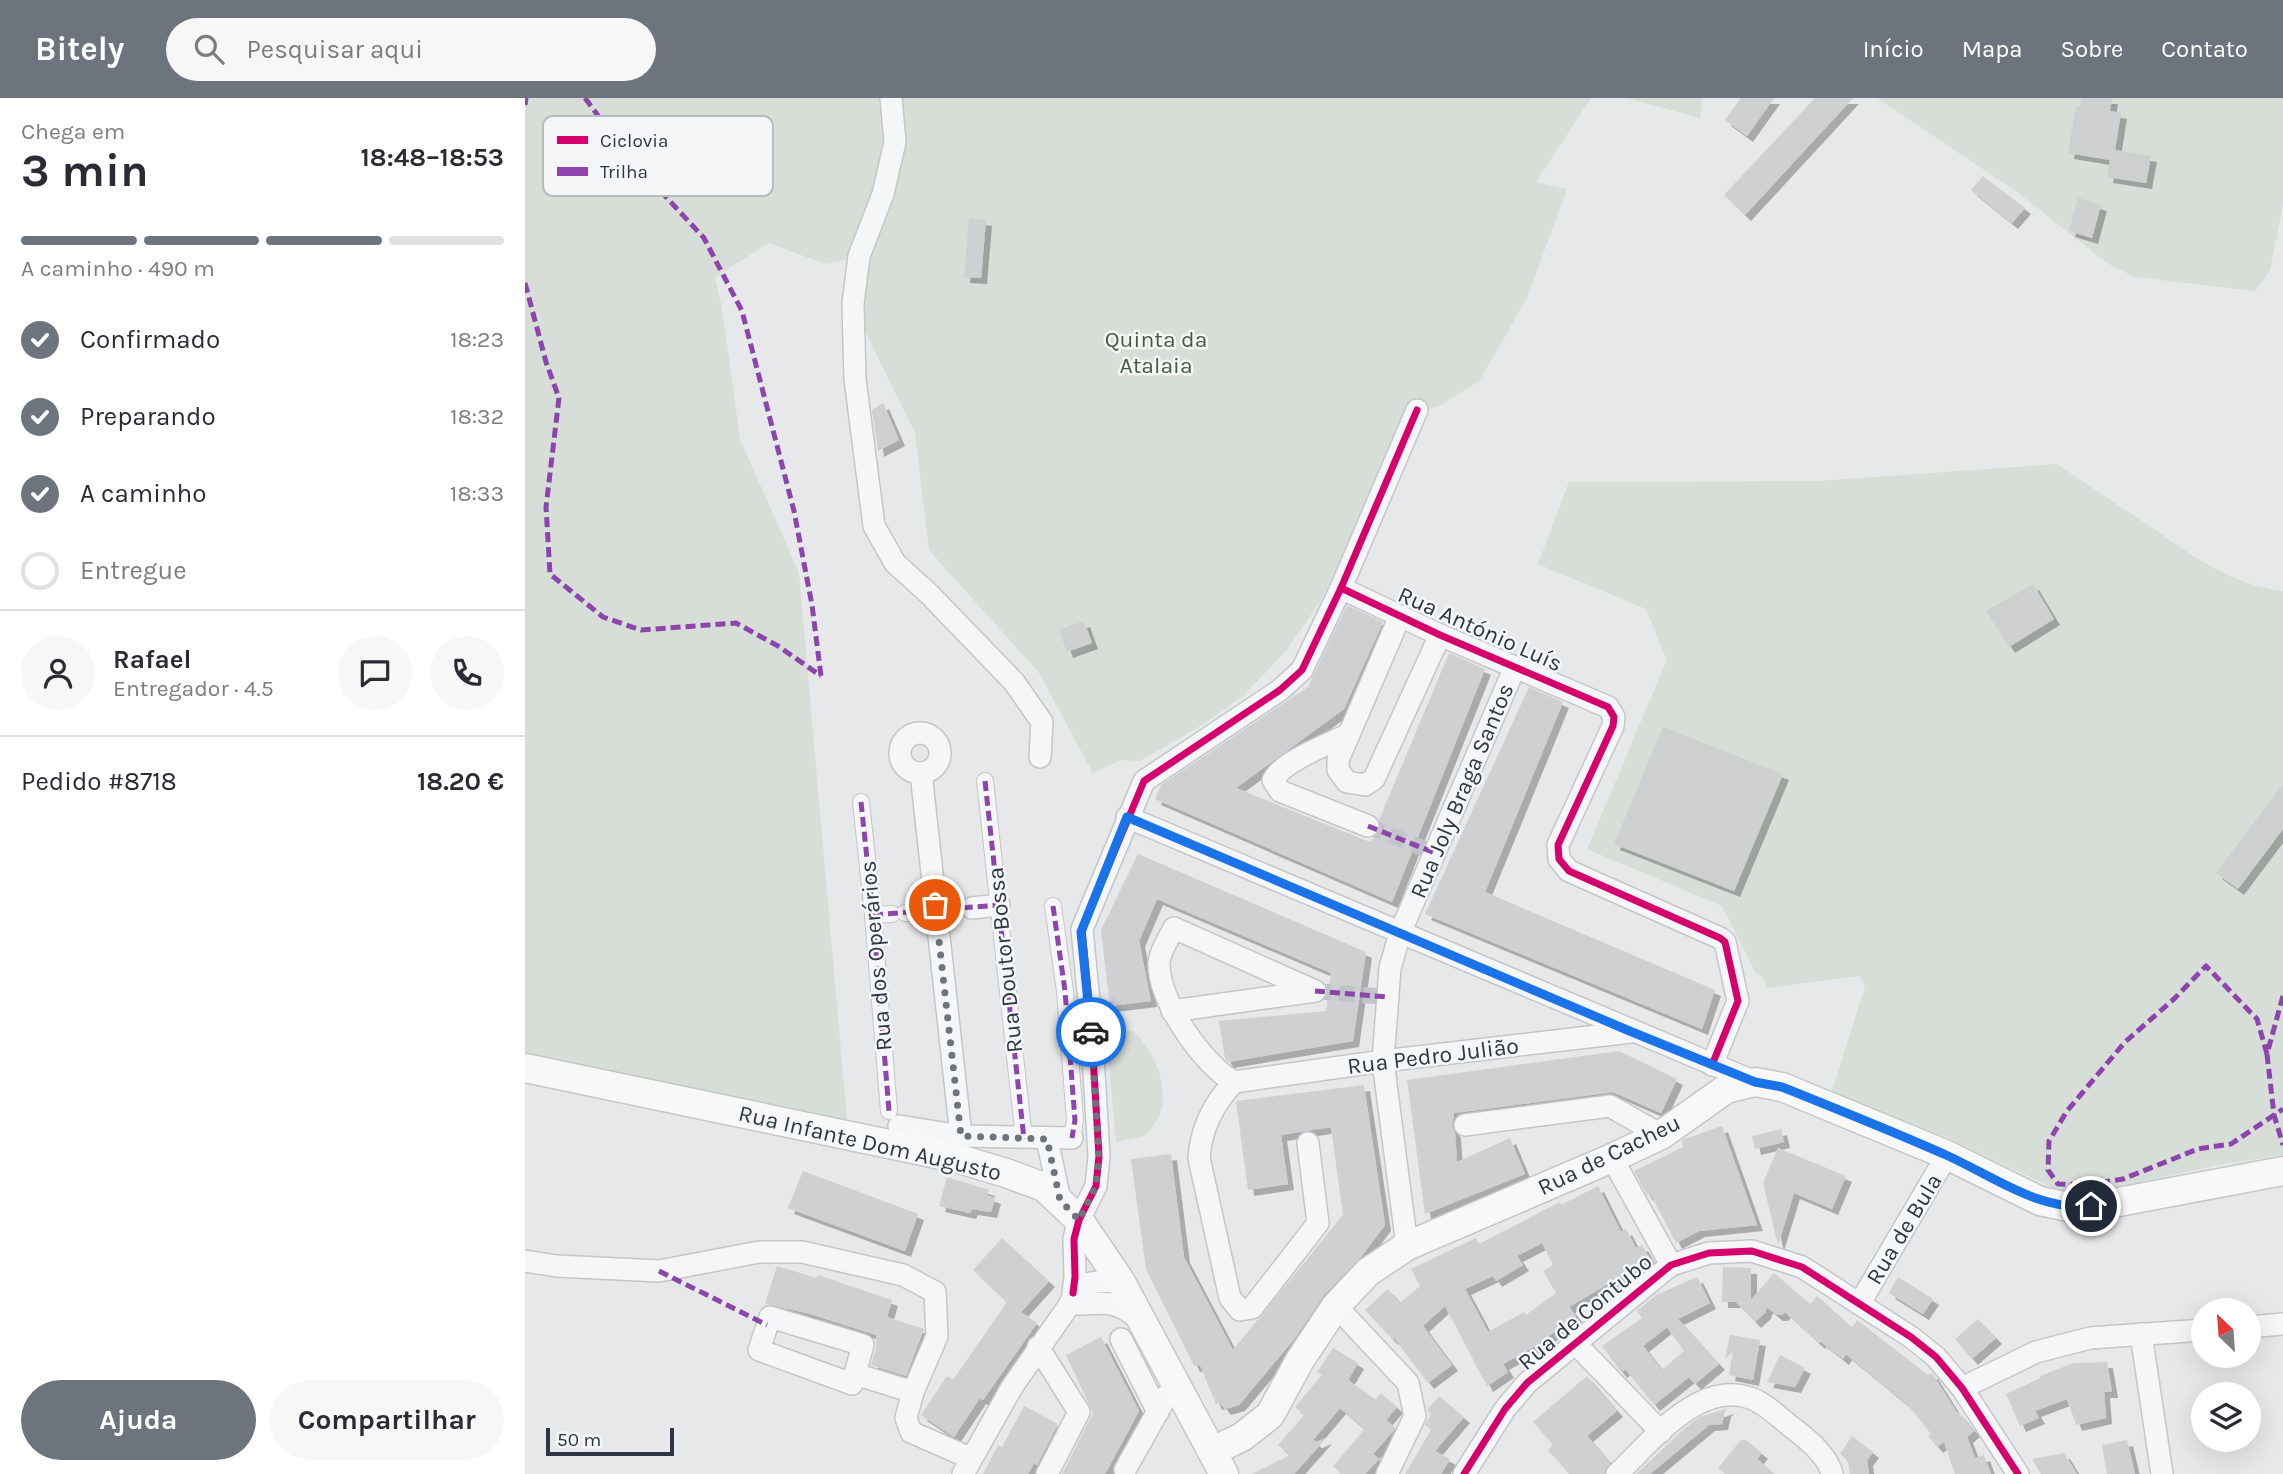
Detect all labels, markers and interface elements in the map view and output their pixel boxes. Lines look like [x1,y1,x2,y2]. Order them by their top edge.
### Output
search box [166,18,656,81]
text: Bitely [35,30,124,68]
icon: search [190,30,228,68]
text: Pesquisar aqui [246,34,423,65]
text: Início [1863,35,1924,63]
text: Mapa [1962,35,2022,63]
text: Sobre [2060,35,2123,63]
text: Contato [2161,35,2248,63]
legend [543,116,773,196]
text: Chega em [21,118,125,145]
text: Ciclovia [600,130,669,152]
text: 18:48–18:53 [361,142,504,173]
text: 3 min [21,144,149,198]
text: Trilha [600,161,648,183]
text: A caminho · 490 m [21,255,215,282]
icon: check [21,321,59,359]
text: Confirmado [80,324,220,355]
text: 18:23 [450,326,504,353]
park label: Quinta da Atalaia [1105,326,1207,379]
icon: check [21,398,59,436]
text: Preparando [80,401,216,432]
text: 18:32 [450,403,504,430]
icon: check [21,475,59,513]
text: A caminho [80,478,207,509]
text: 18:33 [450,480,504,507]
text: Entregue [80,555,187,586]
street label: Rua António Luís [1394,581,1566,677]
button: person [21,636,95,710]
button: chat [338,636,412,710]
button: phone [430,636,504,710]
text: Rafael [113,644,191,675]
text: Entregador · 4.5 [113,675,274,702]
street label: Rua Joly Braga Santos [1404,680,1520,902]
text: Pedido #8718 [21,766,177,797]
text: 18.20 € [417,766,504,797]
street label: Rua dos Operários [854,860,898,1052]
street label: Rua Doutor Bossa [982,866,1028,1054]
pin [905,875,965,935]
icon: bag [916,886,954,924]
courier [1056,997,1126,1067]
icon: car [1072,1013,1110,1051]
street label: Rua Pedro Julião [1346,1032,1520,1080]
street label: Rua Infante Dom Augusto [736,1100,1004,1186]
street label: Rua de Cacheu [1533,1109,1685,1201]
street label: Rua de Bula [1860,1169,1948,1289]
pin [2061,1176,2121,1236]
icon: home [2072,1187,2110,1225]
street label: Rua de Contubo [1513,1248,1657,1376]
north arrow [2191,1298,2261,1368]
map controls [2191,1298,2261,1452]
button: Ajuda [21,1380,256,1460]
button: Compartilhar [270,1380,504,1460]
button: layers [2191,1382,2261,1452]
scale bar [546,1425,674,1457]
text: 50 m [557,1429,601,1451]

